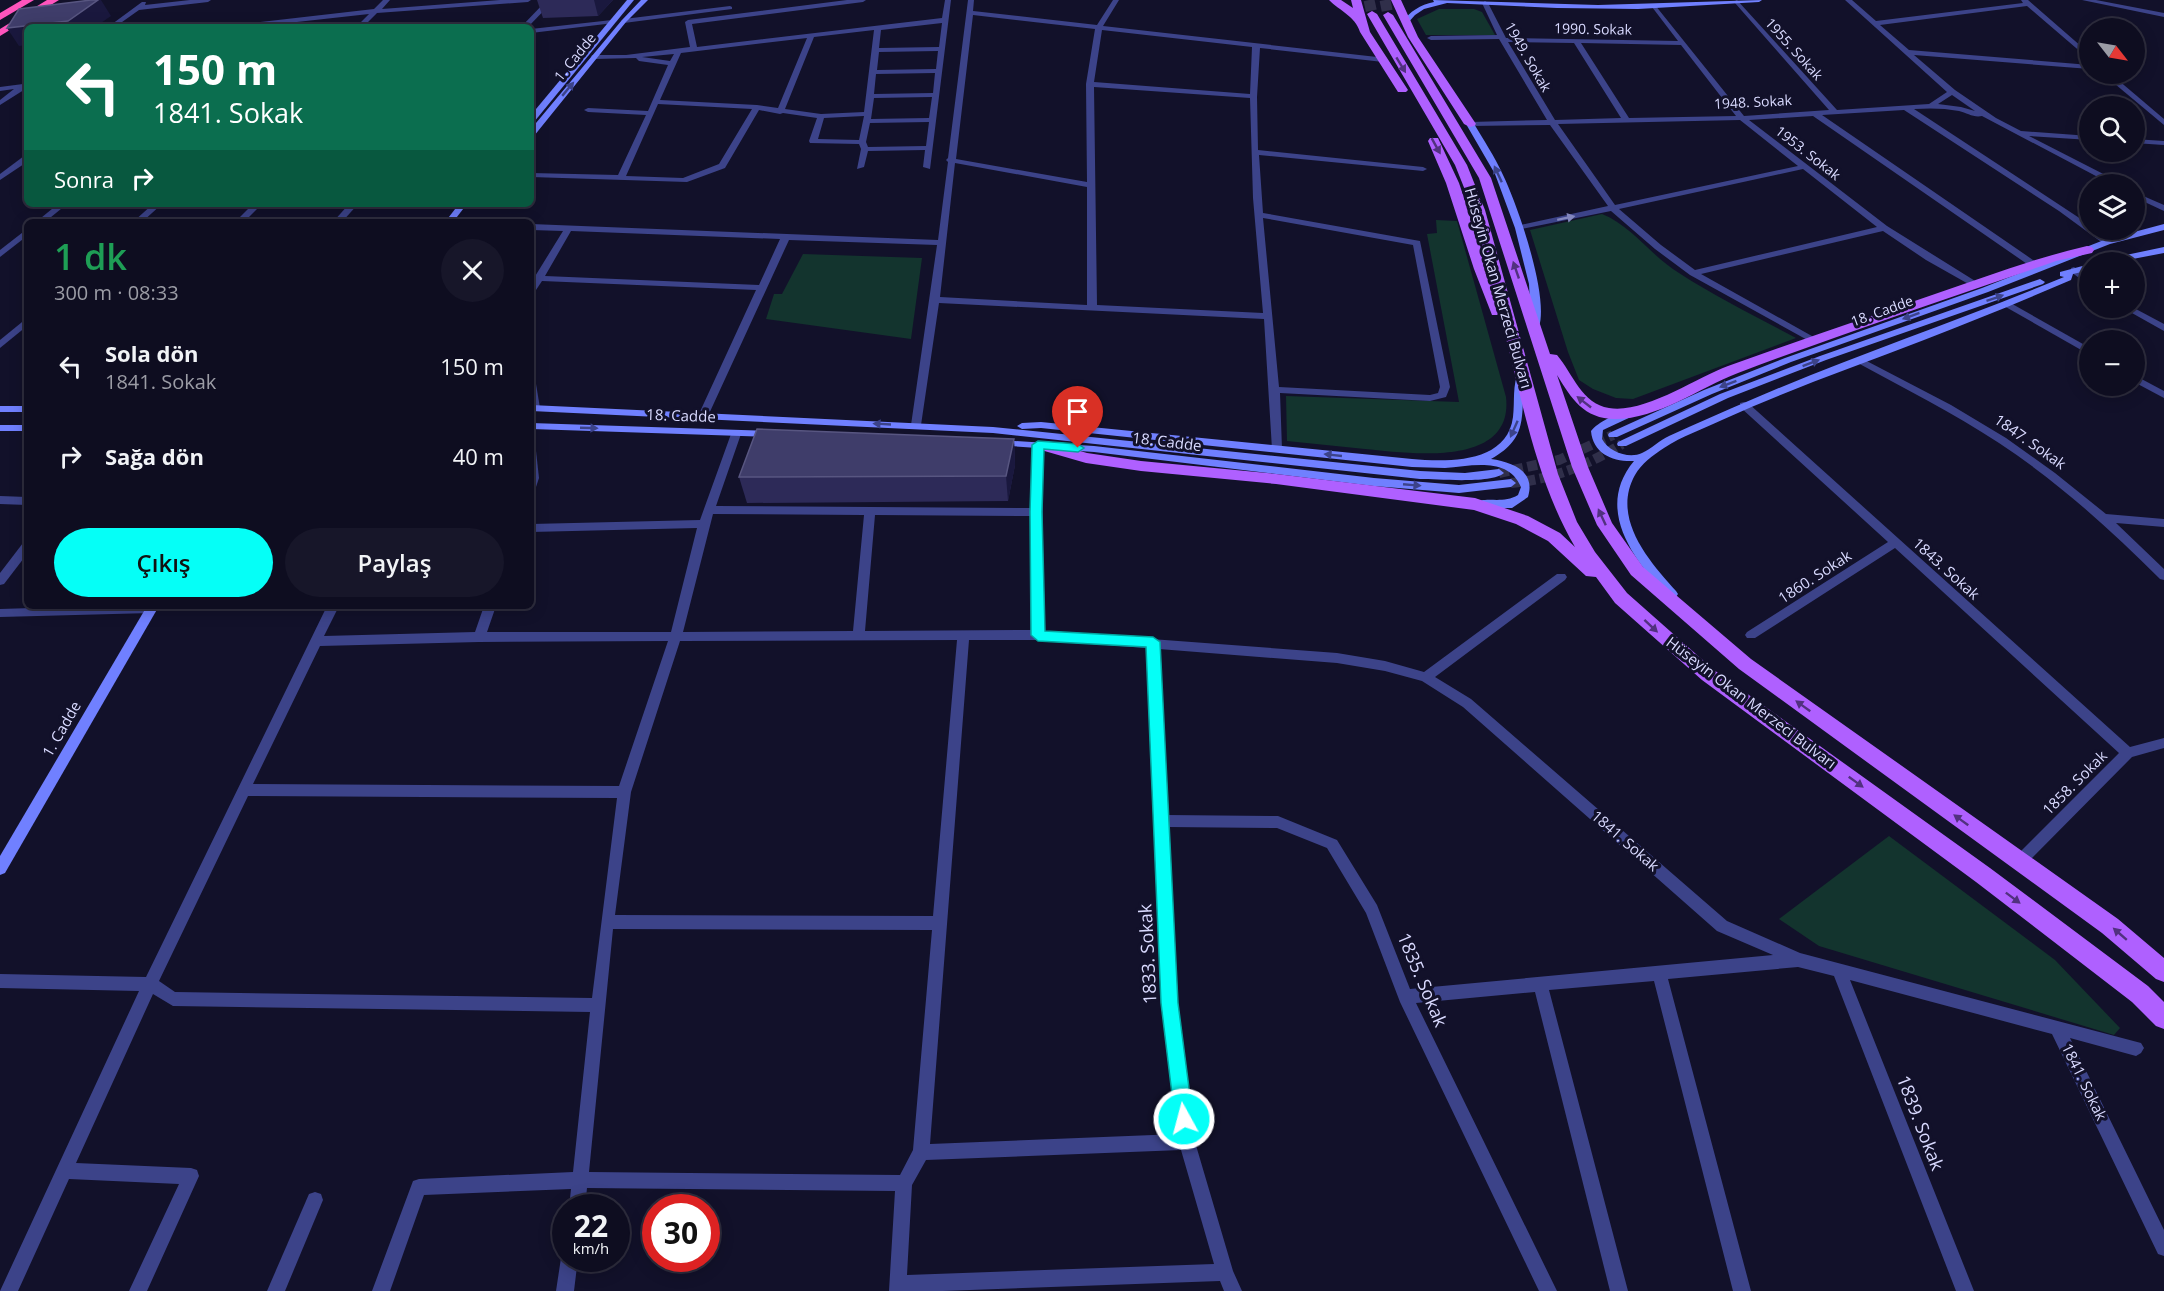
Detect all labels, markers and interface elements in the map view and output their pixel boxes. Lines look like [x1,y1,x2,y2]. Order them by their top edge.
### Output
street label: 1955. Sokak [1761,13,1828,84]
street label: 1949. Sokak [1501,18,1556,96]
street label: 1990. Sokak [1554,18,1633,39]
north arrow [2079,18,2145,84]
map controls [2079,18,2145,396]
street label: 1. Cadde [549,28,600,85]
text: 150 m [153,40,277,97]
icon: left [54,48,132,126]
one-way arrow [1396,57,1407,73]
one-way arrow [562,81,575,97]
street label: 1948. Sokak [1714,90,1793,113]
text: 1841. Sokak [153,94,303,131]
button: search [2079,96,2145,162]
street label: 1953. Sokak [1772,121,1845,184]
one-way arrow [1431,137,1441,154]
icon: right [126,162,159,195]
text: Sonra [54,164,114,194]
one-way arrow [1494,165,1503,182]
button: layers [2079,174,2145,240]
street label: Hüseyin Okan Merzeci Bulvarı [1461,185,1537,390]
one-way arrow [1557,213,1576,222]
text: 1 dk [54,232,127,281]
button: close [441,239,504,302]
button: + [2079,252,2145,318]
one-way arrow [1510,261,1520,279]
text: 300 m · 08:33 [54,279,179,306]
street label: 18. Cadde [1848,290,1916,331]
one-way arrow [1986,293,2004,303]
one-way arrow [1902,312,1920,322]
button: − [2079,330,2145,396]
text: Sola dön [105,338,198,368]
icon: left [54,350,87,383]
text: 150 m [440,351,504,381]
one-way arrow [1802,358,1820,367]
text: 1841. Sokak [105,368,216,395]
one-way arrow [1719,380,1737,389]
pin [1052,386,1103,448]
icon: arrive [1061,395,1094,428]
one-way arrow [1576,396,1592,409]
street label: 18. Cadde [646,404,716,426]
street label: 1847. Sokak [1991,409,2071,473]
one-way arrow [873,419,892,428]
one-way arrow [1509,421,1519,439]
one-way arrow [580,423,599,433]
street label: 18. Cadde [1131,427,1203,455]
icon: right [54,440,87,473]
text: Sağa dön [105,441,204,471]
text: 40 m [453,441,504,471]
one-way arrow [1323,450,1342,459]
one-way arrow [1402,480,1421,490]
one-way arrow [1597,508,1606,525]
button: Çıkış [54,528,273,597]
button: Paylaş [285,528,504,597]
street label: 1843. Sokak [1909,533,1984,604]
street label: 1860. Sokak [1774,545,1855,607]
one-way arrow [1643,619,1658,632]
street label: Hüseyin Okan Merzeci Bulvarı [1663,632,1841,773]
street label: 1. Cadde [37,697,85,760]
one-way arrow [1796,700,1812,712]
street label: 1858. Sokak [2038,746,2111,819]
one-way arrow [1848,776,1863,788]
street label: 1841. Sokak [1588,805,1664,875]
one-way arrow [1954,814,1970,826]
one-way arrow [2005,892,2021,904]
street label: 1833. Sokak [1132,903,1162,1005]
one-way arrow [2113,928,2128,941]
street label: 1835. Sokak [1392,929,1454,1031]
street label: 1841. Sokak [2058,1040,2112,1124]
street label: 1839. Sokak [1892,1072,1950,1174]
position arrow [1152,1087,1216,1151]
speed limit sign: 30 [642,1194,720,1272]
text: 22 [574,1205,608,1246]
text: km/h [573,1238,609,1258]

